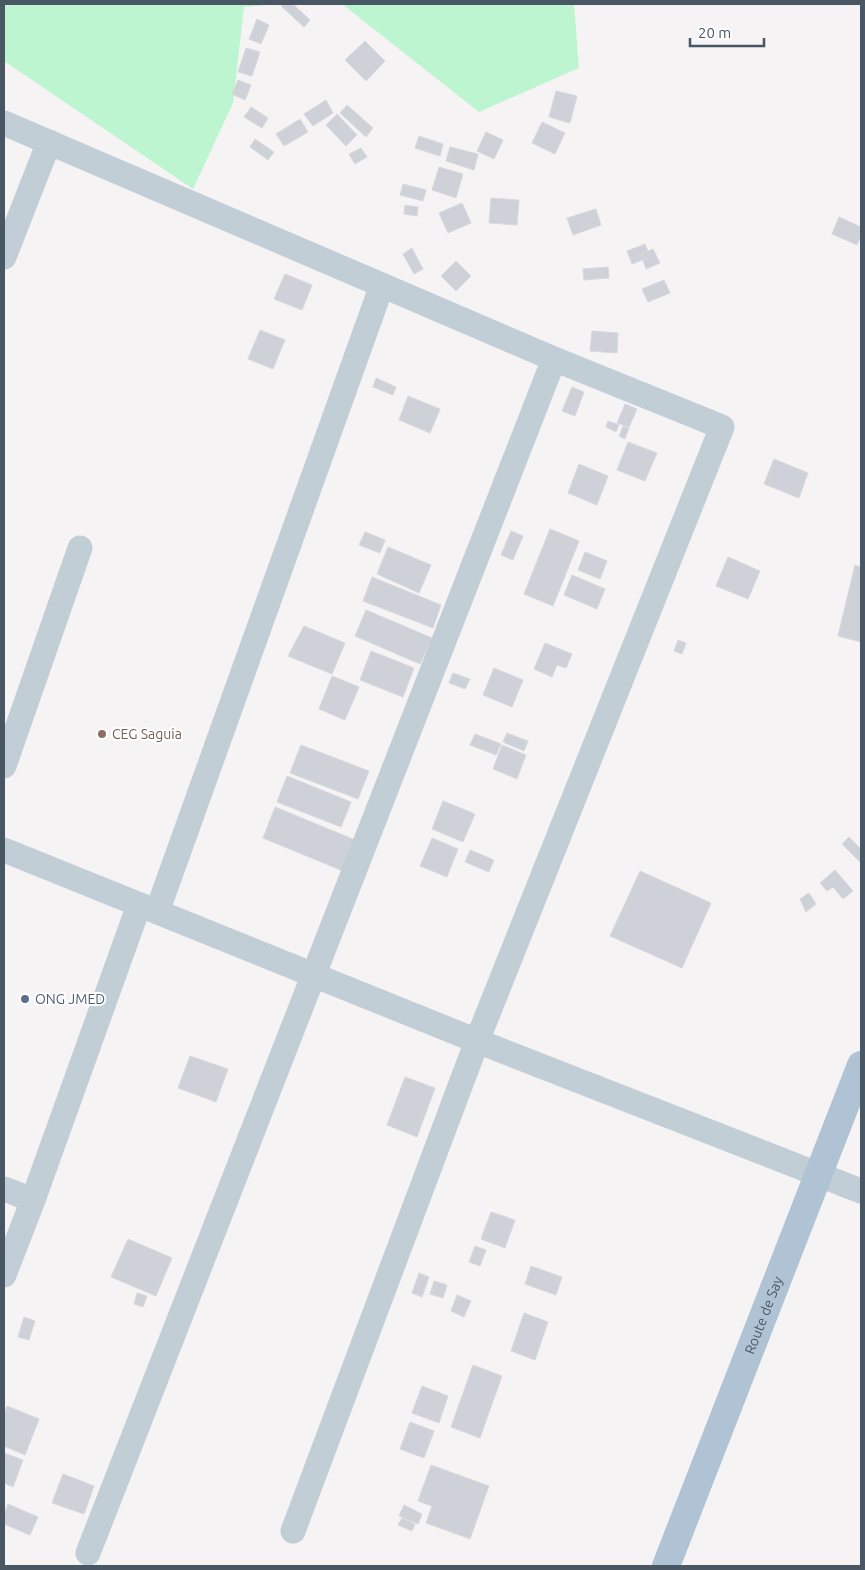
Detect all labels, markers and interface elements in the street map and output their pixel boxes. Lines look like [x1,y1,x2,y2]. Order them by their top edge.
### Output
scale bar [690,15,764,47]
text: 20 m [698,24,731,41]
place label: CEG Saguia [112,726,182,742]
marker: CEG Saguia [96,728,108,740]
place label: ONG JMED [35,991,105,1007]
marker: ONG JMED [19,993,31,1005]
street label: Route de Say [741,1274,786,1356]

